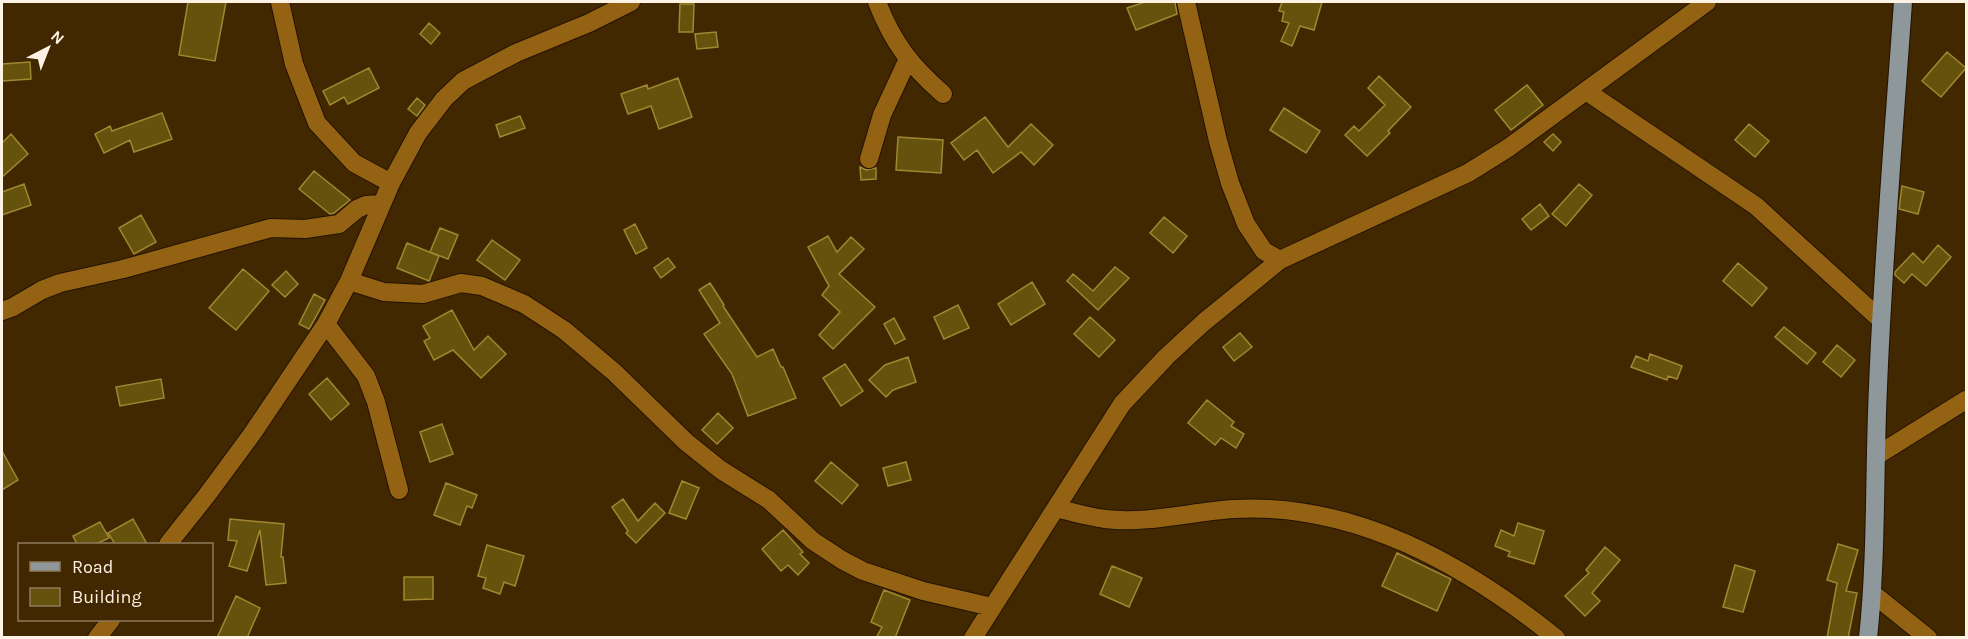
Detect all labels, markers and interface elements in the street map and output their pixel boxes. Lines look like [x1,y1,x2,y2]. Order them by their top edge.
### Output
north arrow [18,18,78,78]
text: N [47,26,68,48]
legend [18,543,213,621]
text: Road [72,556,113,578]
text: Building [72,586,142,608]

